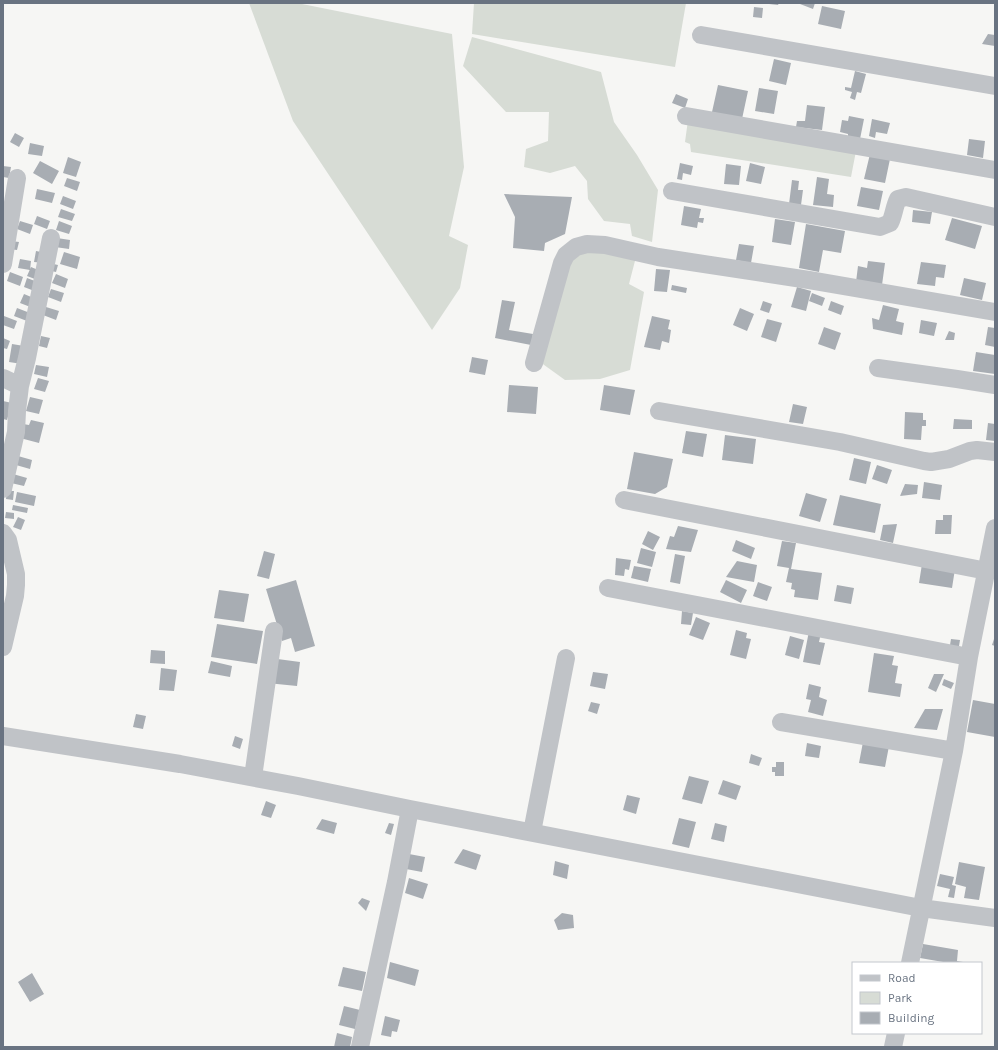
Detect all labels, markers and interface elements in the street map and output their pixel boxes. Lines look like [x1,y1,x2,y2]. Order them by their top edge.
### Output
legend [852,962,982,1034]
text: Road [888,971,916,985]
text: Park [888,991,913,1005]
text: Building [888,1011,935,1025]

